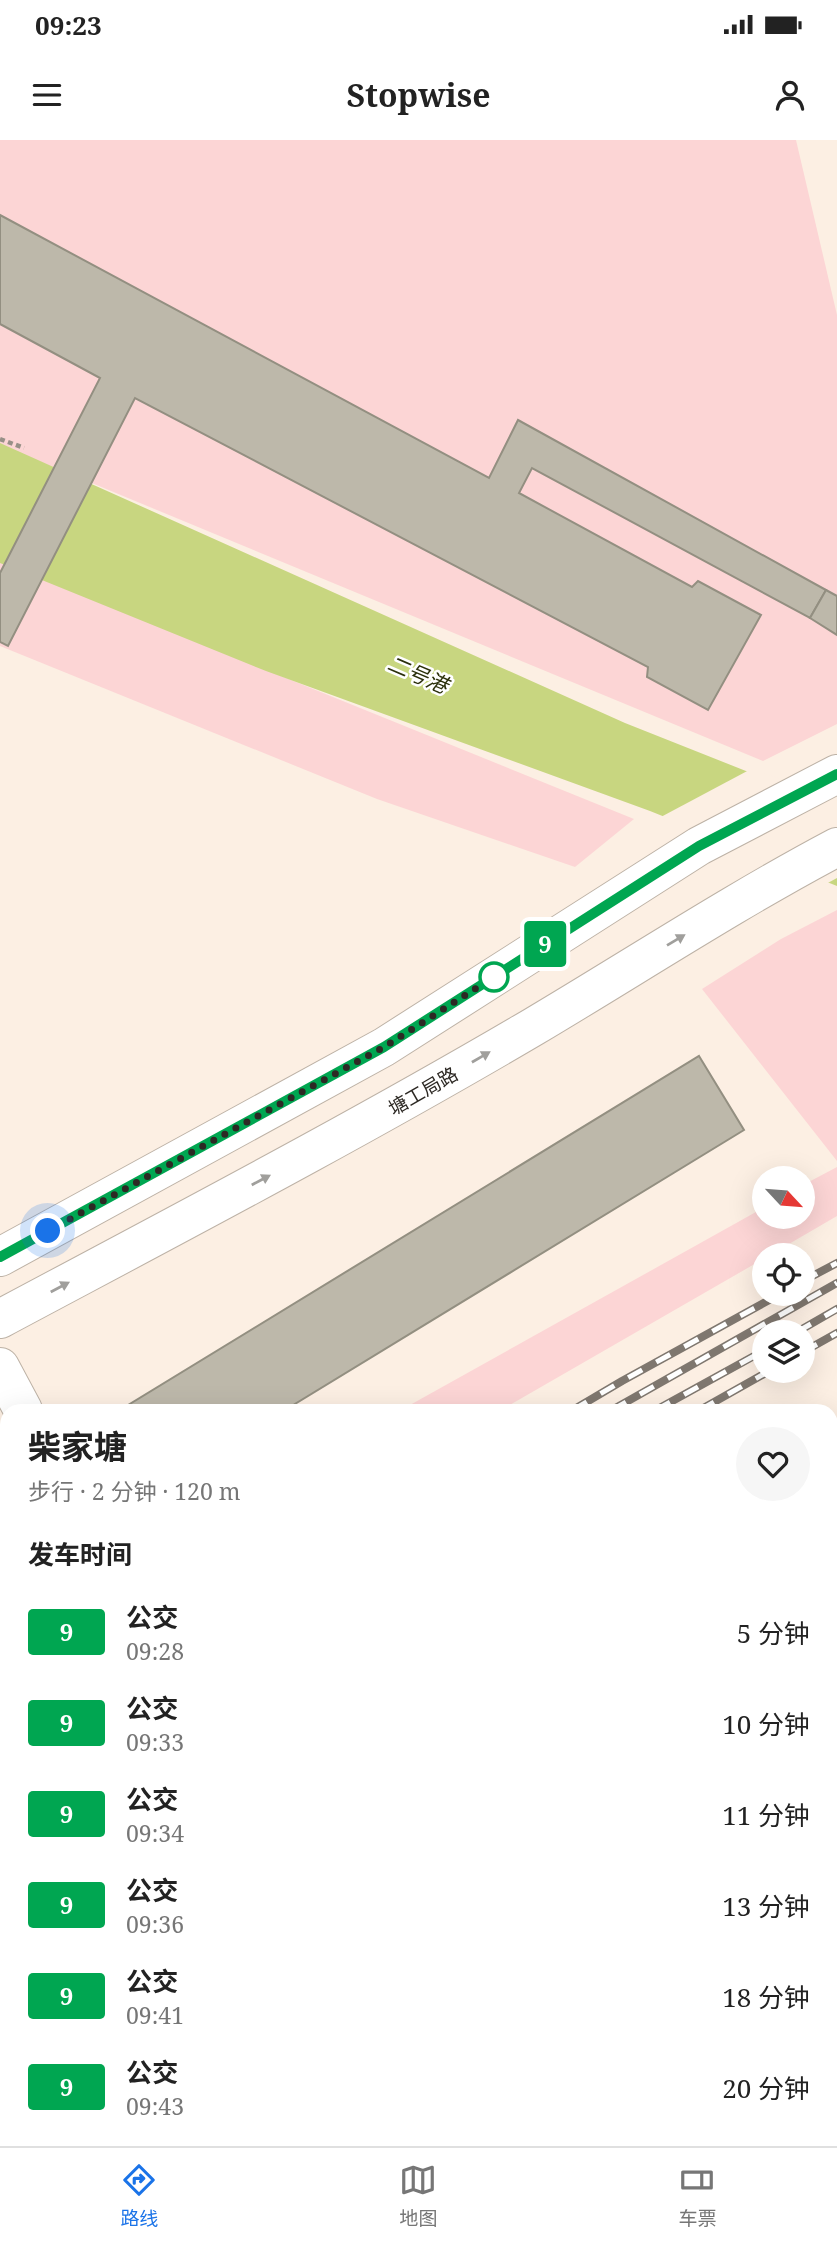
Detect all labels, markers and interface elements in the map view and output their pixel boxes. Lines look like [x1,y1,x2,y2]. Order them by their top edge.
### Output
text: 09:23 [35,7,102,43]
text: Stopwise [346,73,491,116]
icon: menu [28,76,66,114]
icon: person [771,76,809,114]
water label: 二号港 [384,649,455,700]
line badge: 9 [522,921,568,967]
text: 9 [538,927,552,960]
one-way arrow [666,934,686,947]
unlabelled marker [479,962,509,992]
one-way arrow [471,1051,490,1063]
street label: 塘工局路 [384,1061,462,1121]
north arrow [752,1166,816,1228]
map controls [752,1166,815,1383]
one-way arrow [251,1174,270,1186]
your location [30,1213,65,1248]
button: locate [752,1243,815,1306]
one-way arrow [50,1281,70,1293]
button: layers [752,1320,815,1383]
text: 柴家塘 [28,1424,127,1469]
button: heart [736,1427,810,1501]
text: 步行 · 2 分钟 · 120 m [28,1475,241,1507]
text: 发车时间 [28,1536,132,1572]
text: 公交 [126,1599,178,1635]
text: 9 [60,1615,73,1648]
text: 5 分钟 [737,1615,810,1651]
text: 09:28 [126,1635,184,1667]
text: 公交 [126,1690,178,1726]
text: 9 [60,1706,73,1739]
text: 10 分钟 [722,1706,810,1742]
text: 09:33 [126,1726,184,1758]
text: 公交 [126,1781,178,1817]
text: 9 [60,1797,73,1830]
text: 11 分钟 [722,1797,810,1833]
text: 09:34 [126,1817,184,1849]
text: 公交 [126,1872,178,1908]
text: 9 [60,1888,73,1921]
text: 13 分钟 [722,1888,810,1924]
text: 09:36 [126,1908,184,1940]
text: 公交 [126,1963,178,1999]
text: 9 [60,1979,73,2012]
text: 18 分钟 [722,1979,810,2015]
text: 09:41 [126,1999,184,2031]
text: 公交 [126,2054,178,2090]
text: 9 [60,2070,73,2103]
text: 20 分钟 [722,2070,810,2106]
text: 09:43 [126,2090,184,2122]
tab: 路线 [120,2161,159,2231]
tab: 地图 [399,2161,438,2231]
tab: 车票 [678,2161,717,2231]

